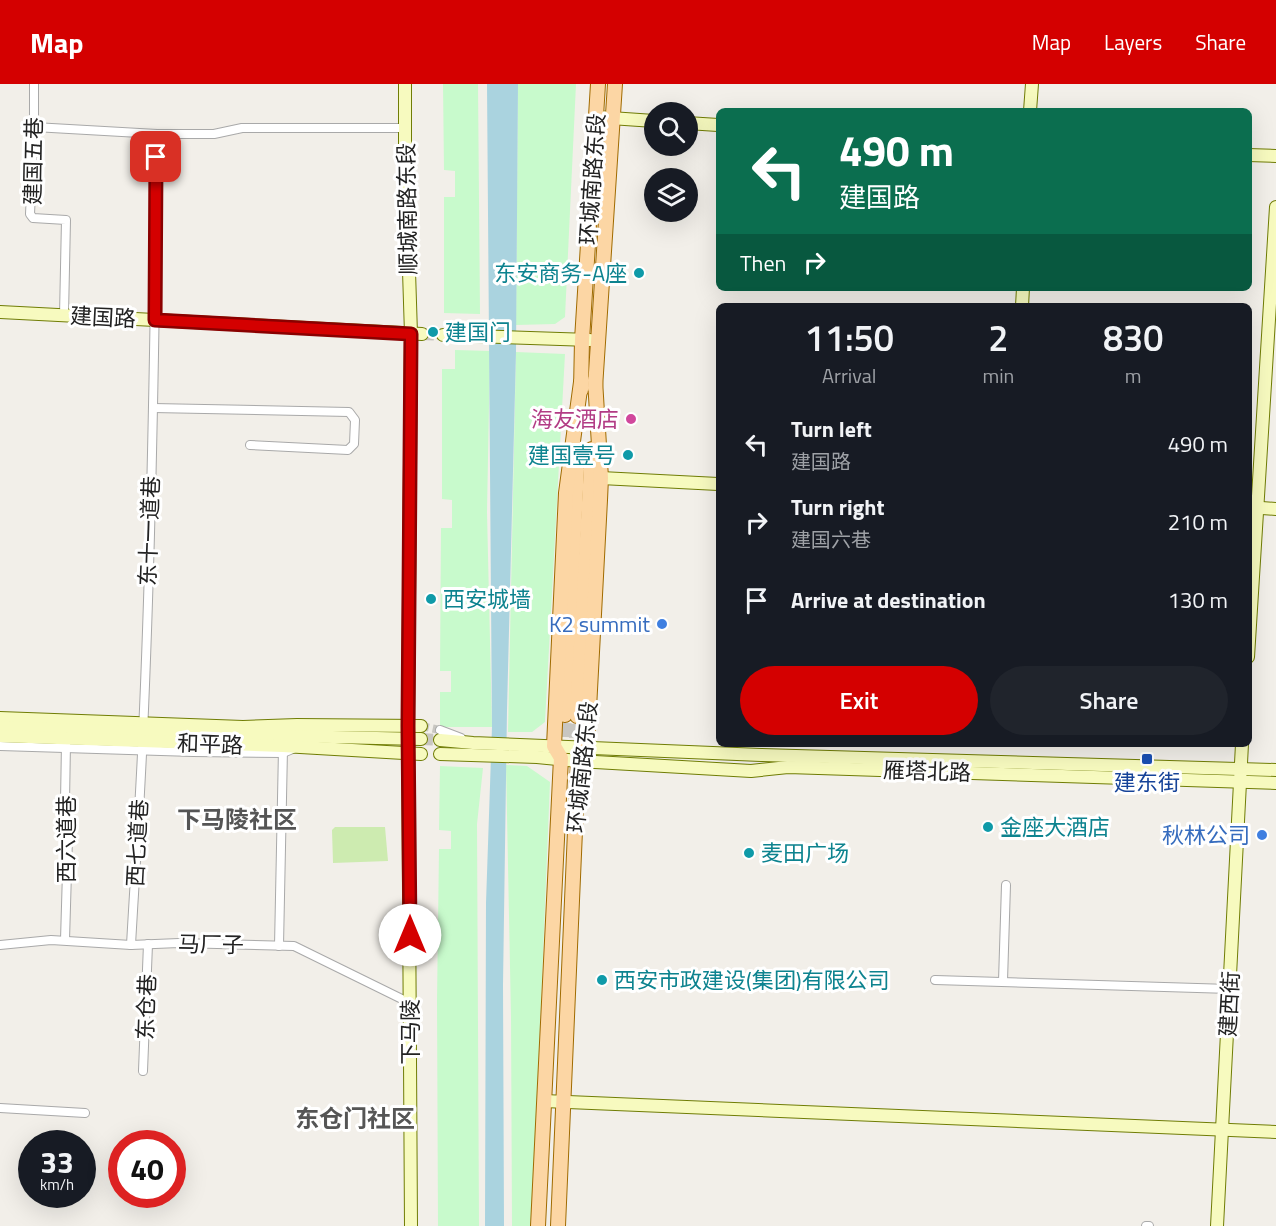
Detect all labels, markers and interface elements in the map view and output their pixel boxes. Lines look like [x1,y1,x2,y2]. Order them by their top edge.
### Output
text: Map [30,21,84,64]
text: Map [1032,26,1071,58]
text: Layers [1104,26,1162,58]
text: Share [1195,26,1246,58]
map controls [644,102,698,222]
button: search [644,102,698,156]
street label: 环城南路东段 [570,112,614,246]
street label: 建国五巷 [15,117,51,205]
text: 490 m [839,118,954,182]
pin [130,131,181,182]
icon: left [740,132,818,210]
icon: arrive [139,140,172,173]
street label: 顺城南路东段 [389,143,425,275]
button: layers [644,168,698,222]
text: 建国路 [839,176,920,217]
text: Then [740,246,786,280]
icon: right [798,246,831,279]
place label: 东安商务-A座 [494,256,627,290]
marker: 东安商务-A座 [632,266,646,280]
street label: 建国路 [69,298,137,336]
text: 11:50 [805,310,894,365]
text: 2 [988,310,1008,365]
text: 830 [1103,310,1163,365]
place label: 建国门 [445,315,511,349]
marker: 建国门 [426,325,440,339]
text: Arrival [822,360,876,391]
text: min [982,360,1014,391]
text: m [1125,360,1141,391]
place label: 海友酒店 [531,402,619,436]
marker: 海友酒店 [624,412,638,426]
text: Turn left [791,412,872,446]
text: 490 m [1168,427,1228,461]
icon: left [740,428,773,461]
place label: 建国壹号 [528,438,616,472]
text: 建国路 [791,446,851,477]
marker: 建国壹号 [621,448,635,462]
street label: 东十一道巷 [130,475,168,587]
text: Turn right [791,490,885,524]
text: 210 m [1168,505,1228,539]
icon: right [740,506,773,539]
text: 建国六巷 [791,524,871,555]
place label: 西安城墙 [443,582,531,616]
text: Arrive at destination [791,583,986,617]
text: 130 m [1168,583,1228,617]
icon: arrive [740,584,773,617]
marker: 西安城墙 [424,592,438,606]
place label: K2 summit [549,607,650,641]
marker: K2 summit [655,617,669,631]
button: Exit [740,666,978,735]
button: Share [990,666,1228,735]
street label: 环城南路东段 [558,700,606,834]
street label: 和平路 [176,726,244,762]
street label: 雁塔北路 [882,752,972,790]
marker: 建东街 [1140,752,1154,766]
place label: 建东街 [1114,765,1180,799]
street label: 西六道巷 [49,795,83,883]
street label: 西七道巷 [118,798,156,888]
district label: 下马陵社区 [177,801,297,837]
place label: 金座大酒店 [1000,810,1110,844]
place label: 秋林公司 [1162,818,1250,852]
marker: 金座大酒店 [981,820,995,834]
marker: 秋林公司 [1255,828,1269,842]
place label: 麦田广场 [761,836,849,870]
marker: 麦田广场 [742,846,756,860]
position arrow [378,903,442,967]
street label: 马厂子 [178,926,244,962]
place label: 西安市政建设(集团)有限公司 [614,963,890,997]
street label: 建西街 [1210,970,1248,1038]
street label: 东仓巷 [128,973,164,1041]
marker: 西安市政建设(集团)有限公司 [595,973,609,987]
street label: 下马陵 [393,999,427,1065]
district label: 东仓门社区 [295,1100,415,1136]
speed limit sign: 40 [108,1130,186,1208]
text: 33 [40,1139,74,1185]
text: km/h [40,1173,74,1196]

